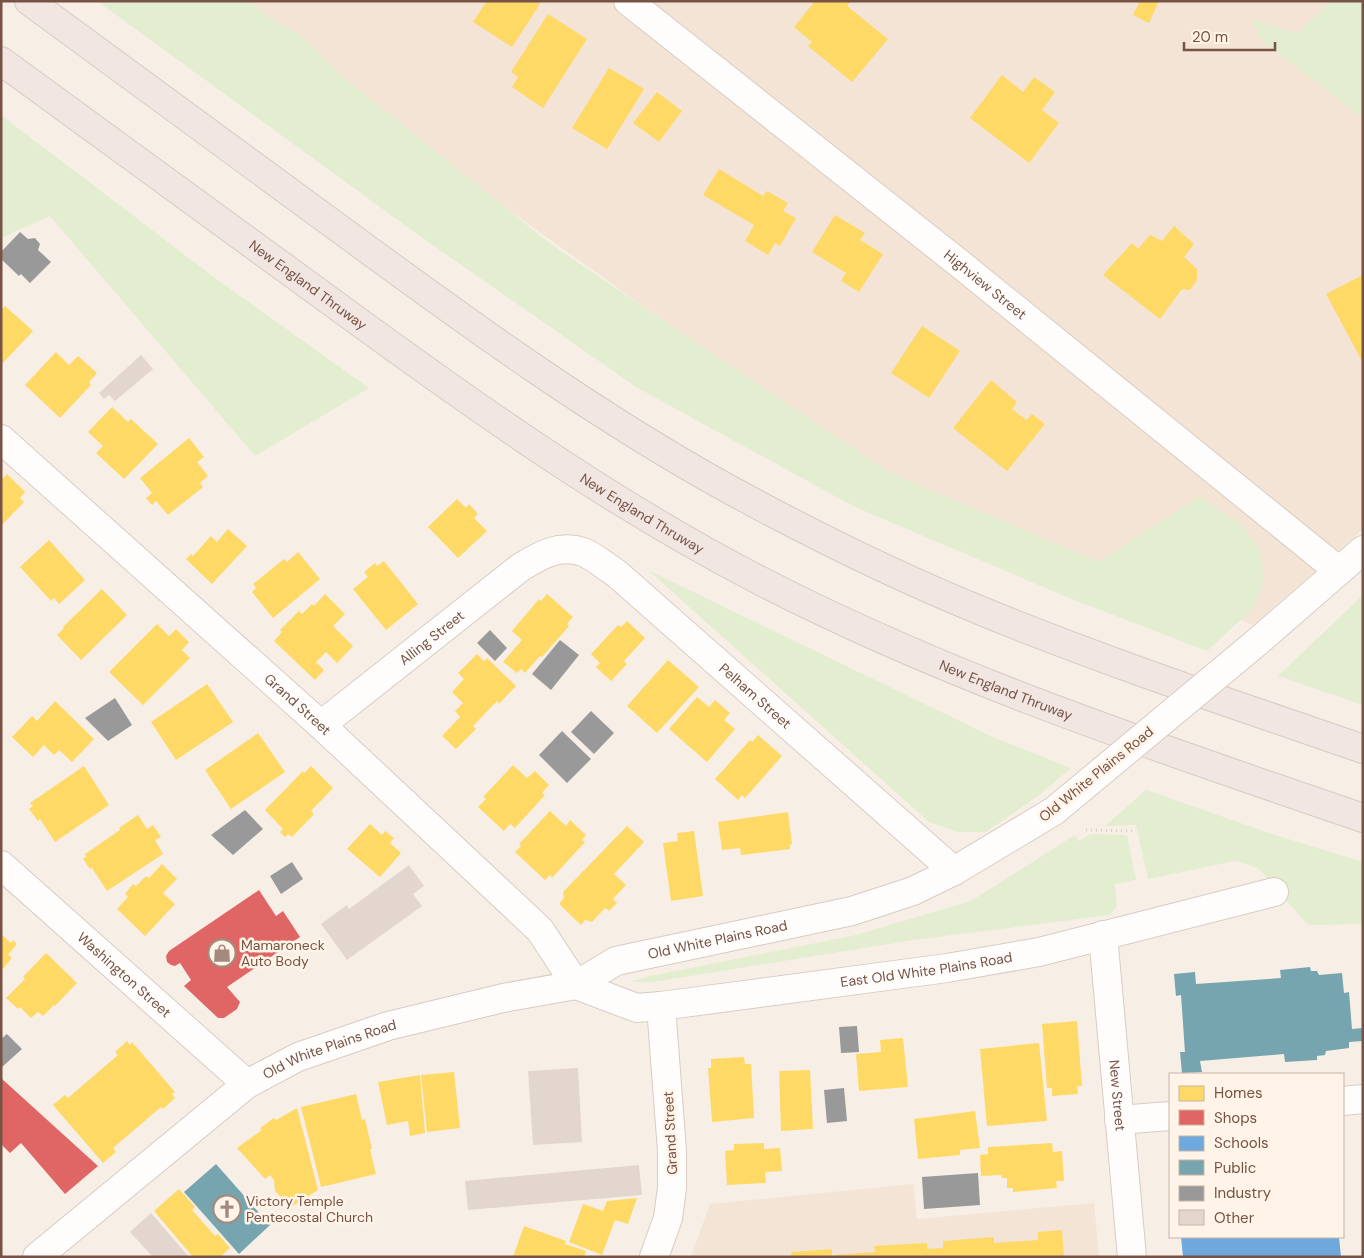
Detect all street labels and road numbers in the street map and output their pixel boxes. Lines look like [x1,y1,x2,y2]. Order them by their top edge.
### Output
street label: New England Thruway [246,236,371,334]
street label: Highview Street [940,246,1030,323]
street label: New England Thruway [577,469,707,558]
street label: Alling Street [395,606,468,669]
street label: New England Thruway [937,656,1075,724]
street label: Pelham Street [715,659,795,732]
street label: Grand Street [261,670,335,739]
street label: Old White Plains Road [1035,722,1157,826]
street label: Old White Plains Road [646,916,789,963]
street label: Washington Street [73,928,175,1021]
street label: East Old White Plains Road [839,948,1014,991]
street label: Old White Plains Road [259,1015,398,1083]
street label: New Street [1105,1059,1130,1132]
street label: Grand Street [659,1091,681,1175]

